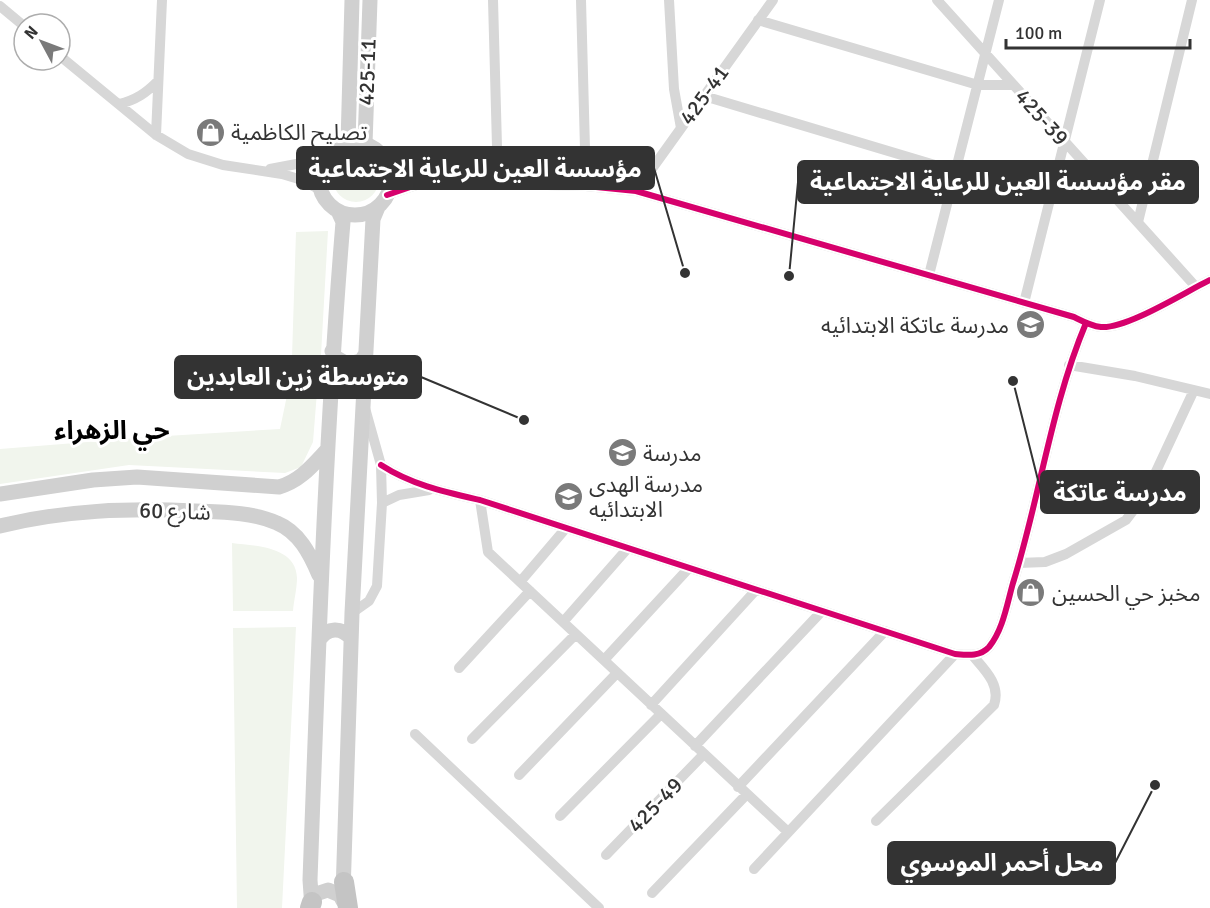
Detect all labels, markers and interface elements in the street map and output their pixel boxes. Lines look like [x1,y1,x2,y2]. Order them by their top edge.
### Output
north arrow [12,12,72,72]
scale bar [1006,12,1190,50]
text: N [20,22,43,44]
text: 100 m [1015,22,1062,44]
street label: 425-11 [352,38,382,106]
street label: 425-41 [673,60,735,130]
street label: 425-39 [1010,83,1074,151]
shop icon: تصليح الكاظمية [194,116,226,148]
place label: تصليح الكاظمية [231,119,367,149]
callout: مؤسسة العين للرعاية الاجتماعية [297,147,654,189]
text: مؤسسة العين للرعاية الاجتماعية [308,154,642,184]
callout: مقر مؤسسة العين للرعاية الاجتماعية [798,161,1198,203]
text: مقر مؤسسة العين للرعاية الاجتماعية [810,167,1186,197]
school or university icon: مدرسة عاتكة الابتدائيه [1014,309,1046,341]
place label: مدرسة عاتكة الابتدائيه [821,312,1009,339]
callout: متوسطة زين العابدين [175,356,421,398]
text: متوسطة زين العابدين [187,362,409,392]
district label: حي الزهراء [54,415,170,451]
school or university icon: مدرسة [606,437,638,469]
place label: مدرسة [643,440,702,467]
place label: مدرسة الهدى الابتدائيه [589,471,703,523]
callout: مدرسة عاتكة [1041,471,1199,513]
text: مدرسة عاتكة [1053,478,1187,508]
school or university icon: مدرسة الهدى الابتدائيه [552,481,584,513]
street label: شارع 60 [139,496,211,529]
shop icon: مخبز حي الحسين [1015,577,1047,609]
place label: مخبز حي الحسين [1052,580,1201,610]
street label: 425-49 [622,771,688,839]
callout: محل أحمر الموسوي [888,842,1115,884]
text: محل أحمر الموسوي [901,848,1103,883]

